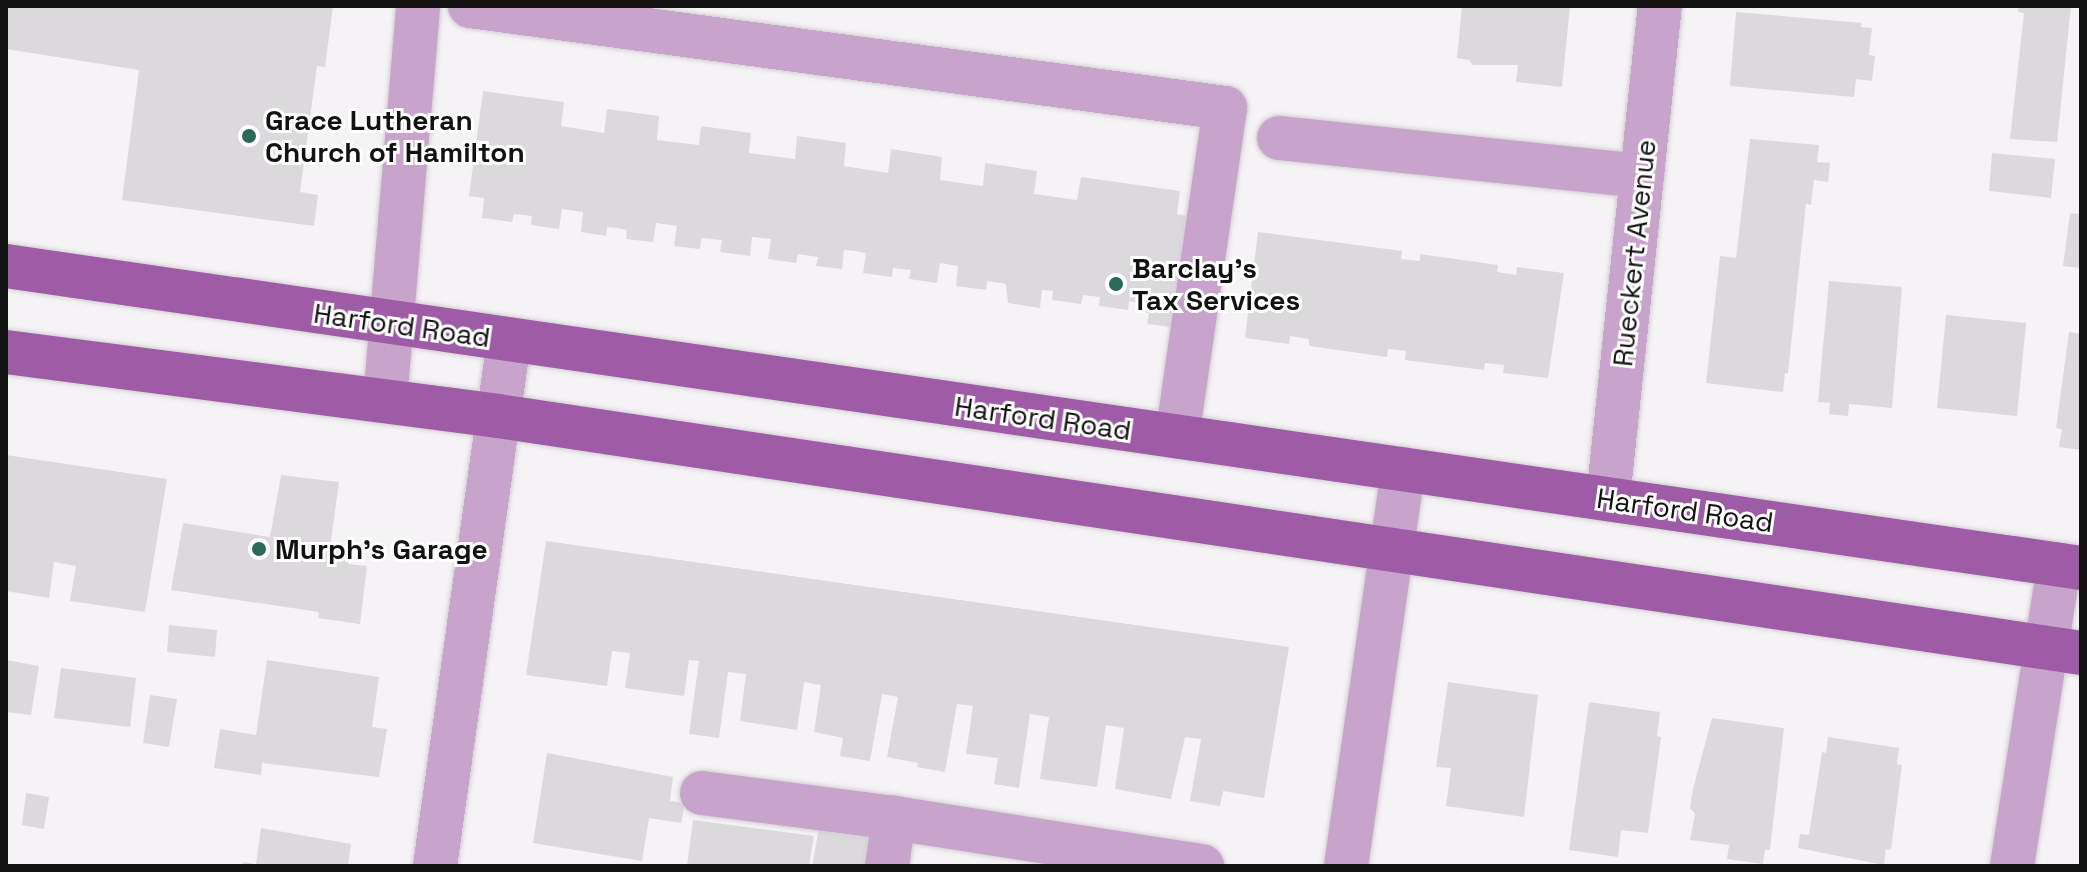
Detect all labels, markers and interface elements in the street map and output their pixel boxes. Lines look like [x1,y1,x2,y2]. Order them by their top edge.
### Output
place label: Grace Lutheran Church of Hamilton [265,103,525,169]
marker: Grace Lutheran Church of Hamilton [240,127,258,145]
street label: Rueckert Avenue [1605,138,1663,368]
place label: Barclay's Tax Services [1132,251,1300,317]
marker: Barclay's Tax Services [1107,275,1125,293]
street label: Harford Road [312,296,492,354]
street label: Harford Road [953,389,1133,447]
street label: Harford Road [1595,481,1775,539]
place label: Murph's Garage [275,532,488,566]
marker: Murph's Garage [250,540,268,558]

